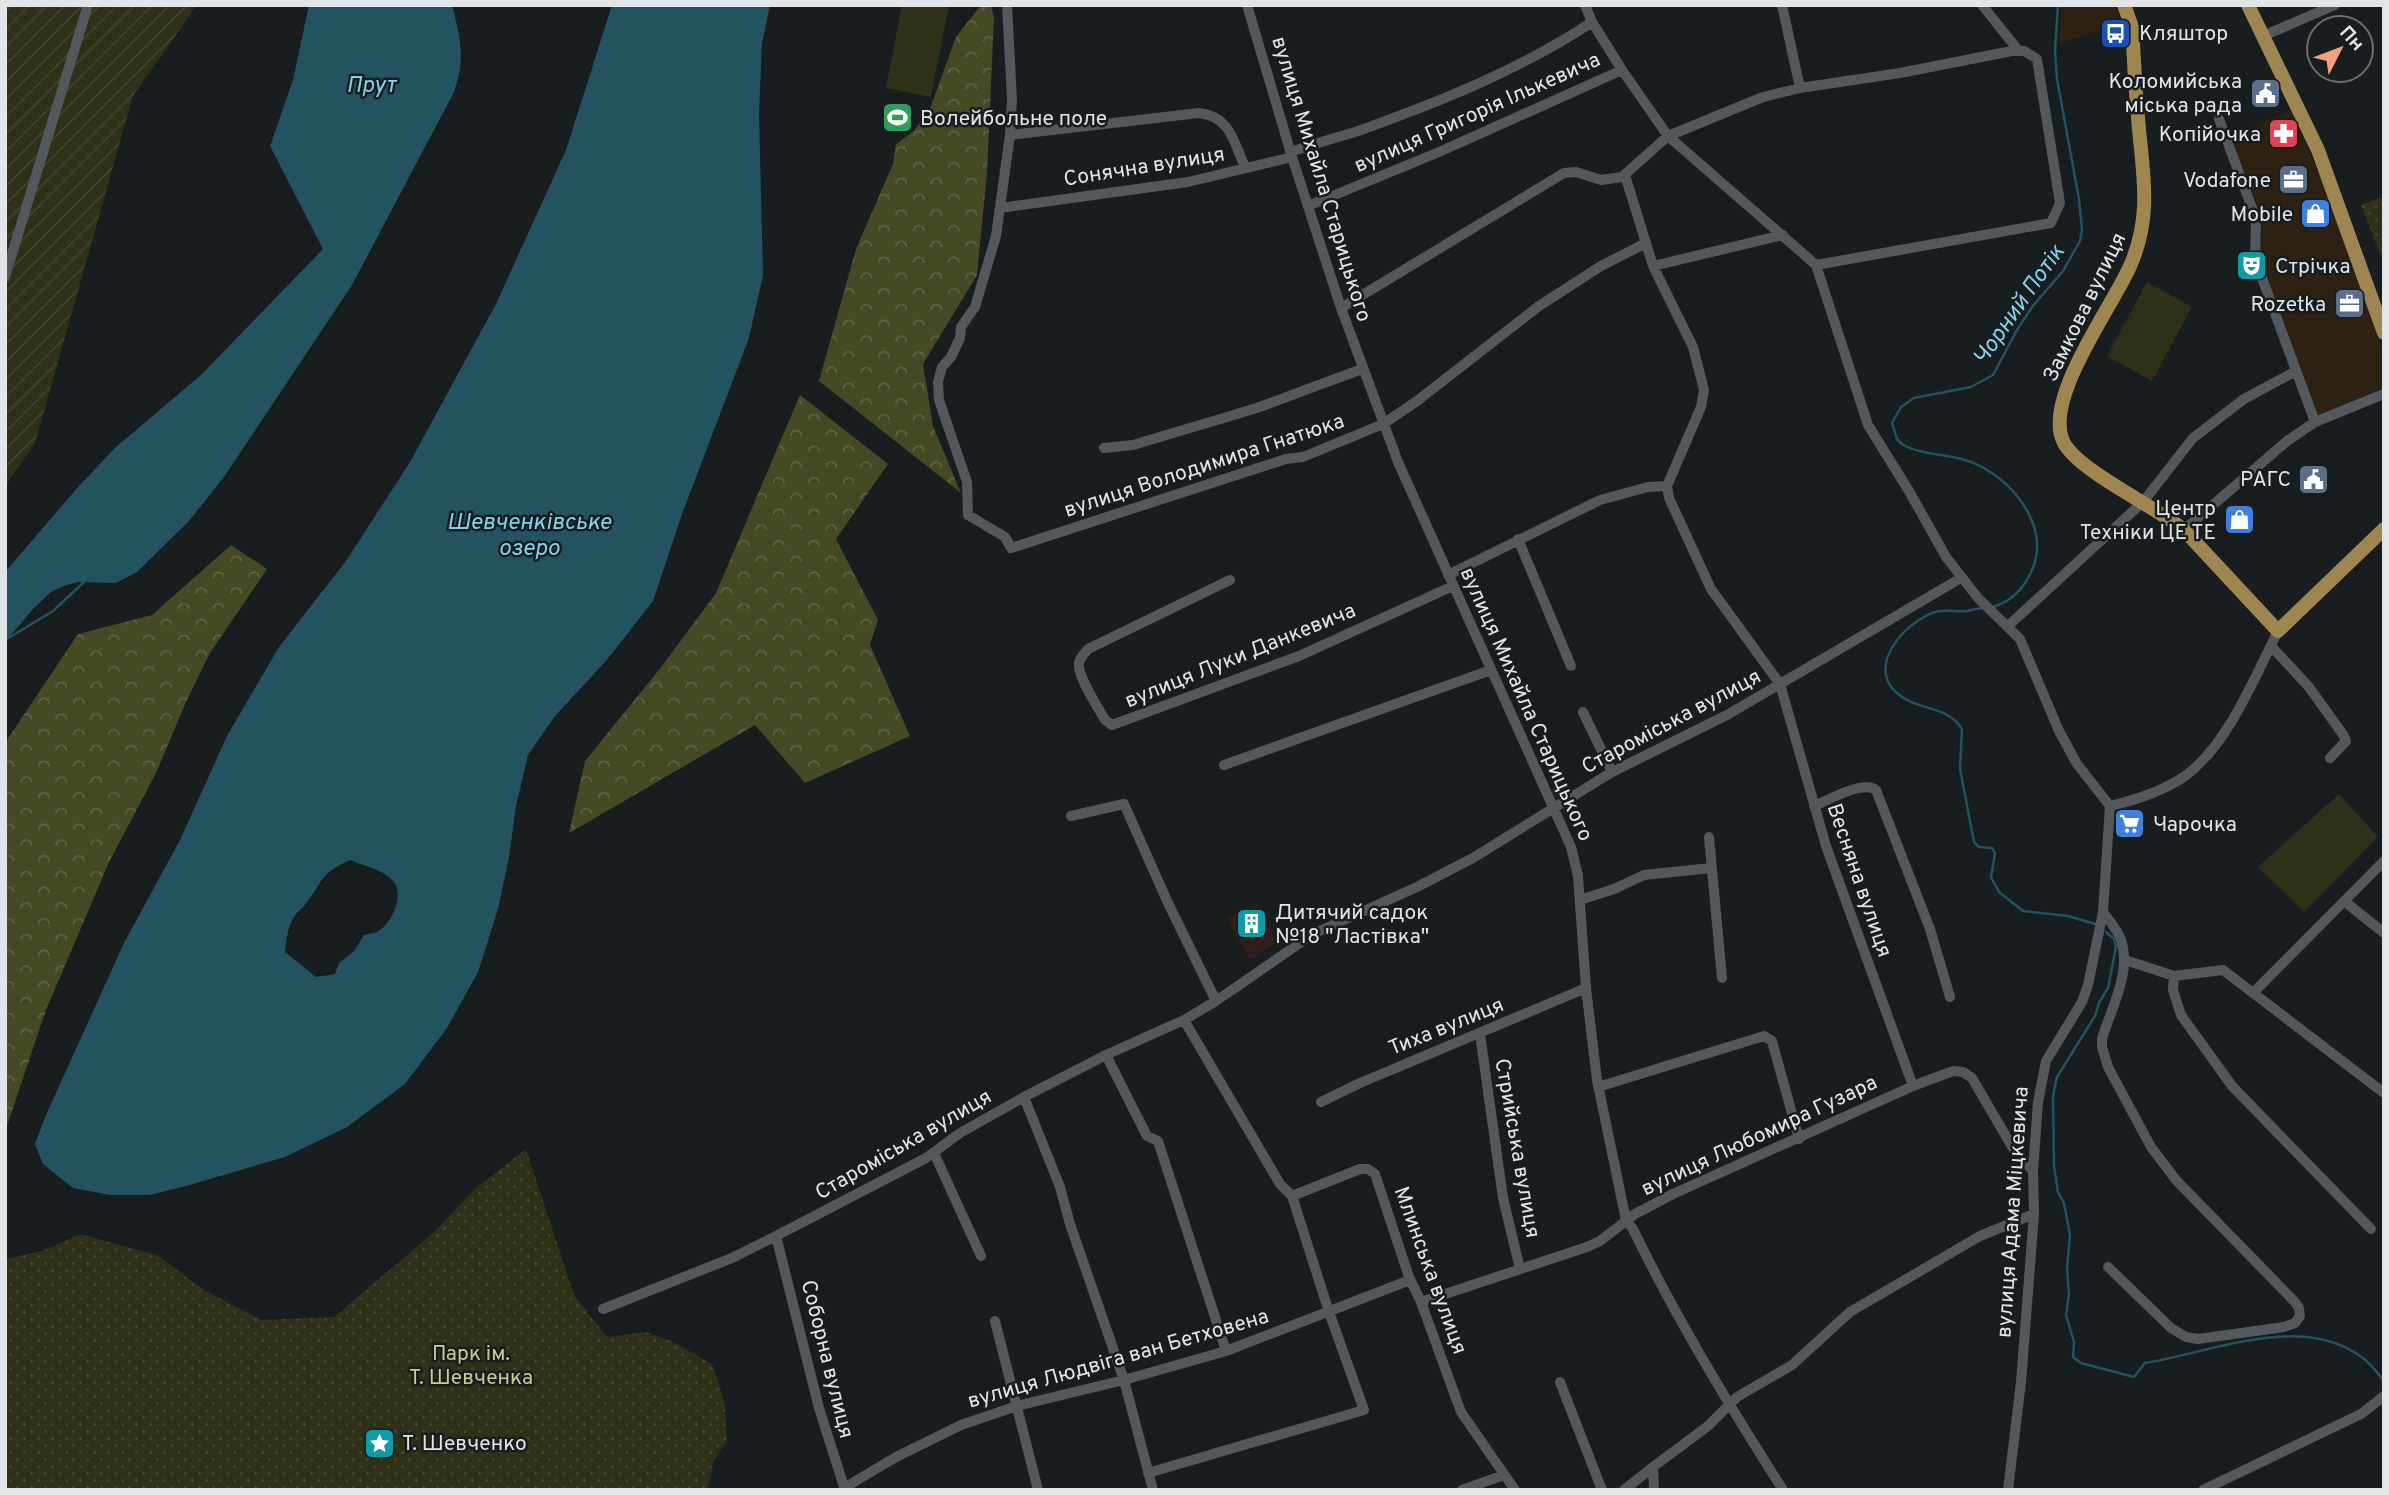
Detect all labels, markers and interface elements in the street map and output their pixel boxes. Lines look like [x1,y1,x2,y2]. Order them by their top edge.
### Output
north arrow [2305,14,2375,84]
bus stop icon: Кляштор [2099,16,2133,50]
place label: Кляштор [2139,21,2228,48]
text: Пн [2334,21,2369,57]
street label: вулиця Михайла Старицького [1264,33,1377,325]
street label: вулиця Григорія Ількевича [1350,47,1605,180]
place label: Коломийська міська рада [2108,69,2242,120]
water label: Прут [346,72,398,101]
public building icon: Коломийська міська рада [2248,76,2282,110]
sports icon: Волейбольне поле [880,101,914,135]
place label: Волейбольне поле [920,106,1107,133]
pharmacy icon: Копійочка [2267,117,2301,151]
place label: Копійочка [2159,122,2261,149]
street label: Сонячна вулиця [1062,141,1227,194]
office icon: Vodafone [2277,163,2311,197]
place label: Vodafone [2183,168,2271,195]
shop icon: Mobile [2299,197,2333,231]
place label: Mobile [2230,202,2293,229]
street label: Замкова вулиця [2038,229,2133,387]
water label: Чорний Потік [1968,239,2073,371]
theatre icon: Стрічка [2235,249,2269,283]
place label: Стрічка [2275,254,2351,281]
office icon: Rozetka [2332,287,2366,321]
place label: Rozetka [2250,292,2326,319]
street label: вулиця Володимира Гнатюка [1061,408,1348,525]
public building icon: РАГС [2297,462,2331,496]
place label: РАГС [2240,467,2291,494]
place label: Центр Техніки ЦЕ ТЕ [2080,496,2216,547]
shop icon: Центр Техніки ЦЕ ТЕ [2222,503,2256,537]
water label: Шевченківське озеро [447,509,612,564]
street label: вулиця Михайла Старицького [1453,563,1598,846]
street label: вулиця Луки Данкевича [1121,598,1360,715]
street label: Староміська вулиця [1577,664,1766,781]
street label: Весняна вулиця [1820,800,1898,961]
supermarket icon: Чарочка [2113,807,2147,841]
place label: Чарочка [2153,812,2237,839]
place label: Дитячий садок №18 "Ластівка" [1275,900,1429,951]
building icon: Дитячий садок №18 "Ластівка" [1235,907,1269,941]
street label: Тиха вулиця [1385,992,1508,1063]
street label: Стрийська вулиця [1487,1056,1546,1240]
street label: вулиця Любомира Гузара [1637,1070,1882,1203]
street label: Староміська вулиця [811,1084,997,1207]
street label: вулиця Адама Міцкевича [1991,1085,2036,1339]
street label: Млинська вулиця [1387,1183,1472,1358]
street label: Соборна вулиця [794,1277,859,1441]
street label: вулиця Людвіга ван Бетховена [965,1303,1272,1415]
park label: Парк ім. Т. Шевченка [409,1341,533,1392]
place icon: Т. Шевченко [362,1426,396,1460]
place label: Т. Шевченко [402,1431,527,1458]

